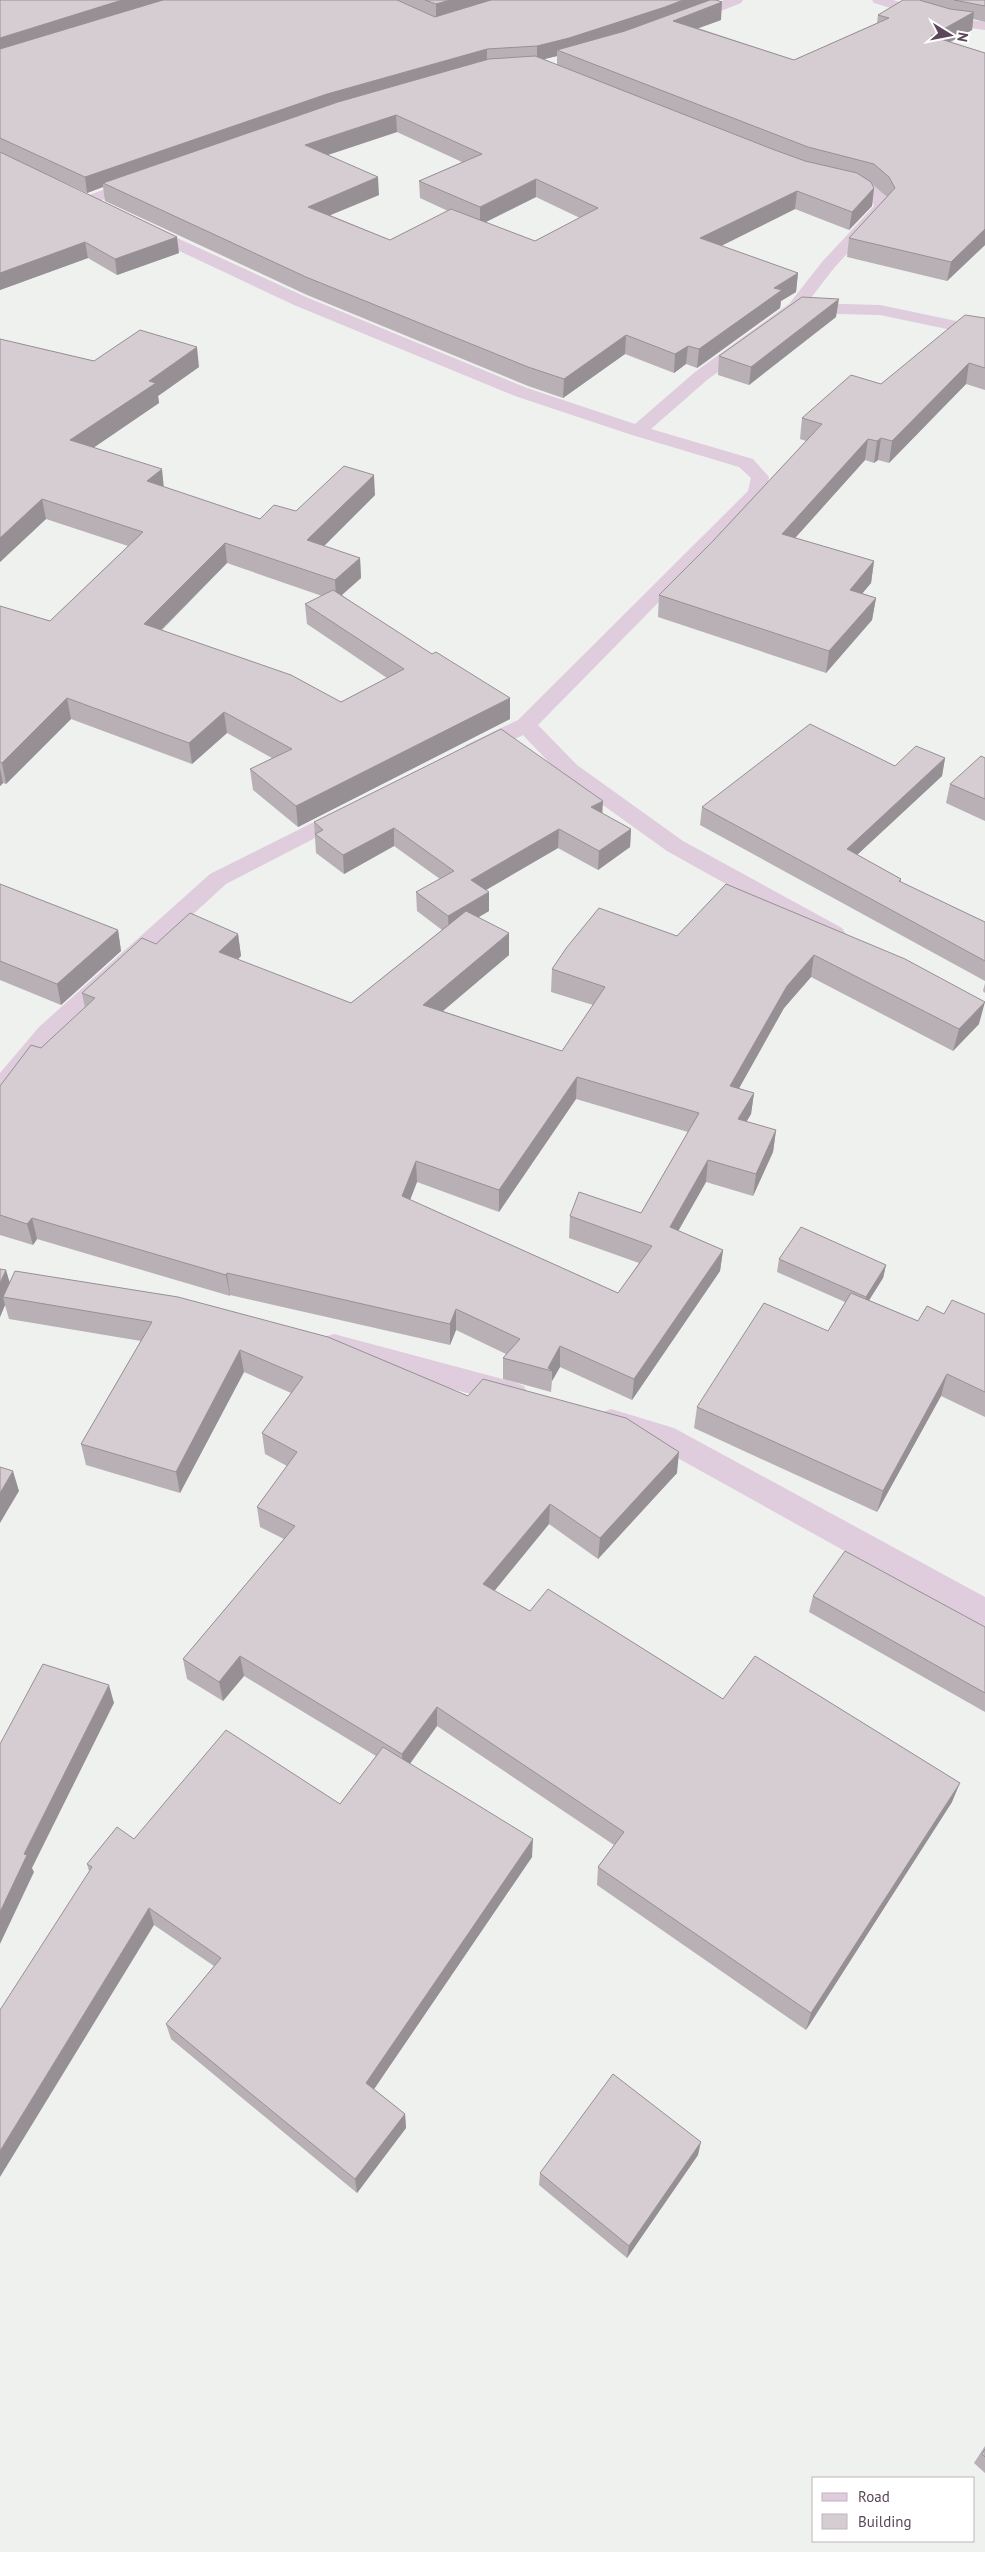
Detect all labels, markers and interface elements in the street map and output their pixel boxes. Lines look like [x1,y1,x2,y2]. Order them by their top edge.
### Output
north arrow [925,10,975,60]
text: N [953,31,972,43]
legend [812,2477,975,2542]
text: Road [858,2487,890,2506]
text: Building [858,2512,912,2531]

